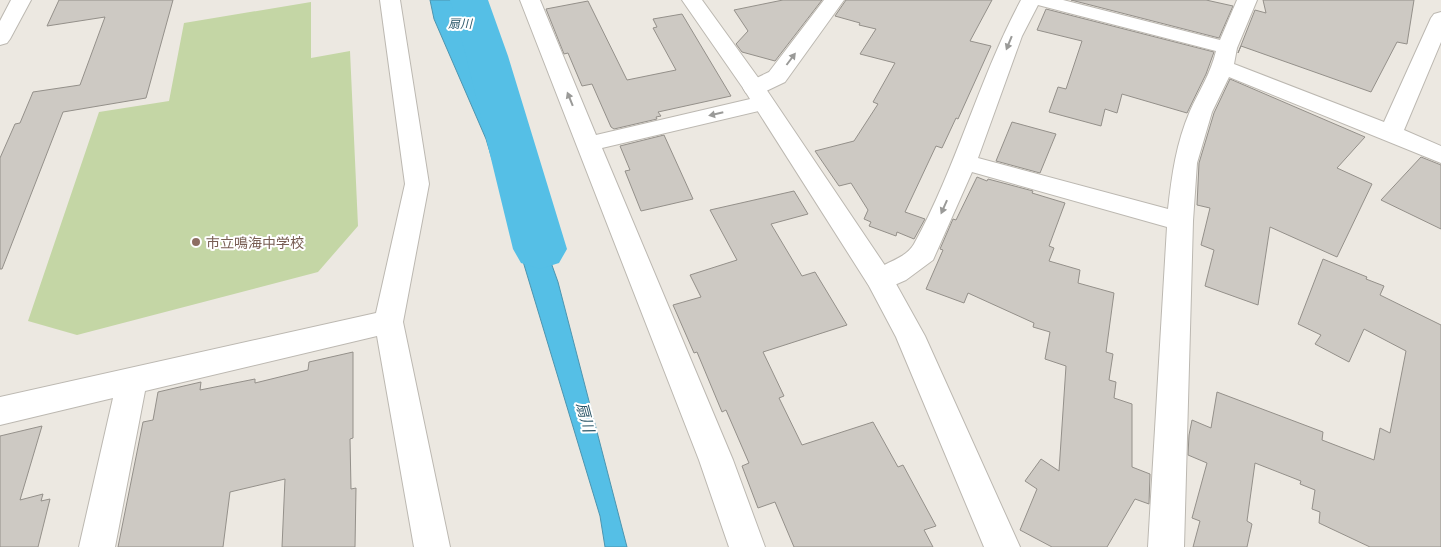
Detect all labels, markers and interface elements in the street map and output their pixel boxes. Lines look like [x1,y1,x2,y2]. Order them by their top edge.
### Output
water label: 扇川 [448,15,474,32]
one-way arrow [1004,36,1012,51]
one-way arrow [785,53,796,66]
one-way arrow [566,91,574,106]
one-way arrow [708,110,723,118]
one-way arrow [939,200,947,214]
place label: 市立鳴海中学校 [206,233,304,252]
marker: 市立鳴海中学校 [190,236,202,248]
water label: 扇川 [572,400,600,436]

